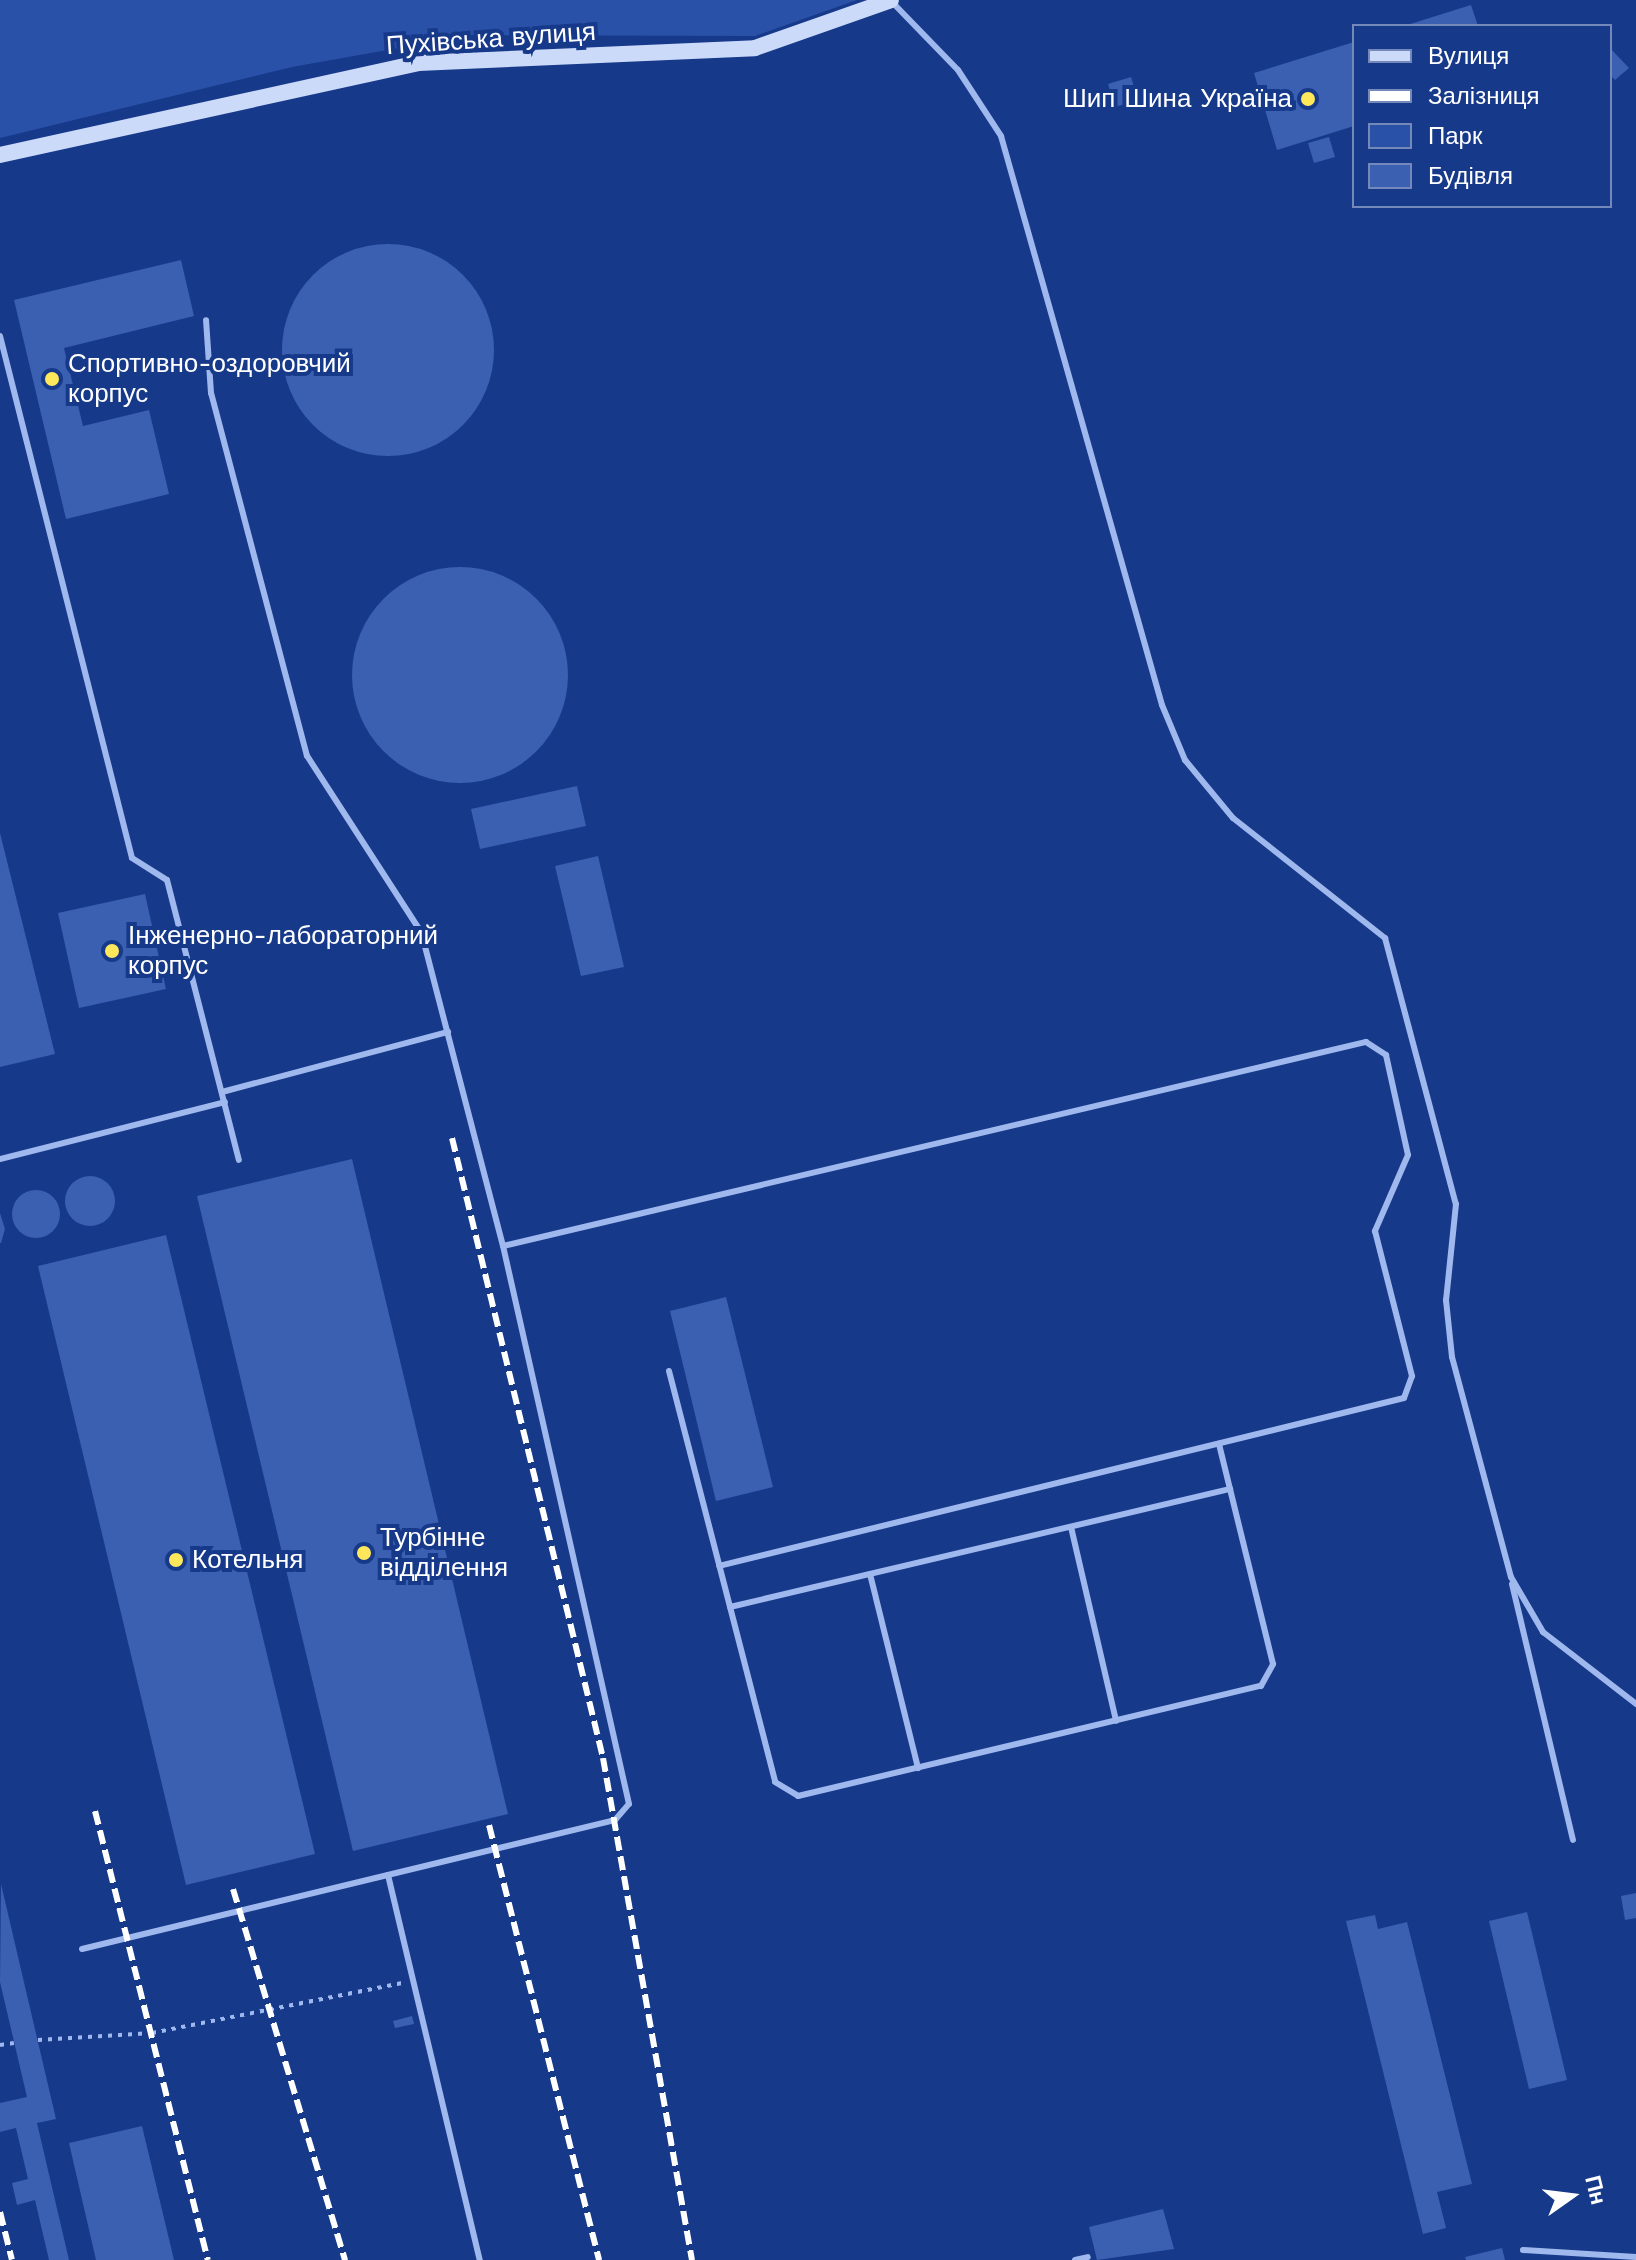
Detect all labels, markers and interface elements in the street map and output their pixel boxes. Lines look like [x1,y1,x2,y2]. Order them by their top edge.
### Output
street label: Пухівська вулиця [385,16,597,62]
legend [1352,24,1612,208]
text: Вулиця [1428,42,1509,70]
text: Залізниця [1428,82,1540,110]
place label: Шип Шина Україна [1063,83,1292,115]
marker: Шип Шина Україна [1299,90,1317,108]
text: Парк [1428,122,1482,150]
text: Будівля [1428,162,1513,190]
place label: Спортивно-оздоровчий корпус [68,348,351,410]
marker: Спортивно-оздоровчий корпус [43,370,61,388]
place label: Інженерно-лабораторний корпус [128,920,438,982]
marker: Інженерно-лабораторний корпус [103,942,121,960]
place label: Турбінне відділення [380,1522,508,1584]
place label: Котельня [192,1544,303,1576]
marker: Турбінне відділення [355,1544,373,1562]
marker: Котельня [167,1551,185,1569]
north arrow [1532,2156,1612,2236]
text: Пн [1580,2173,1611,2207]

